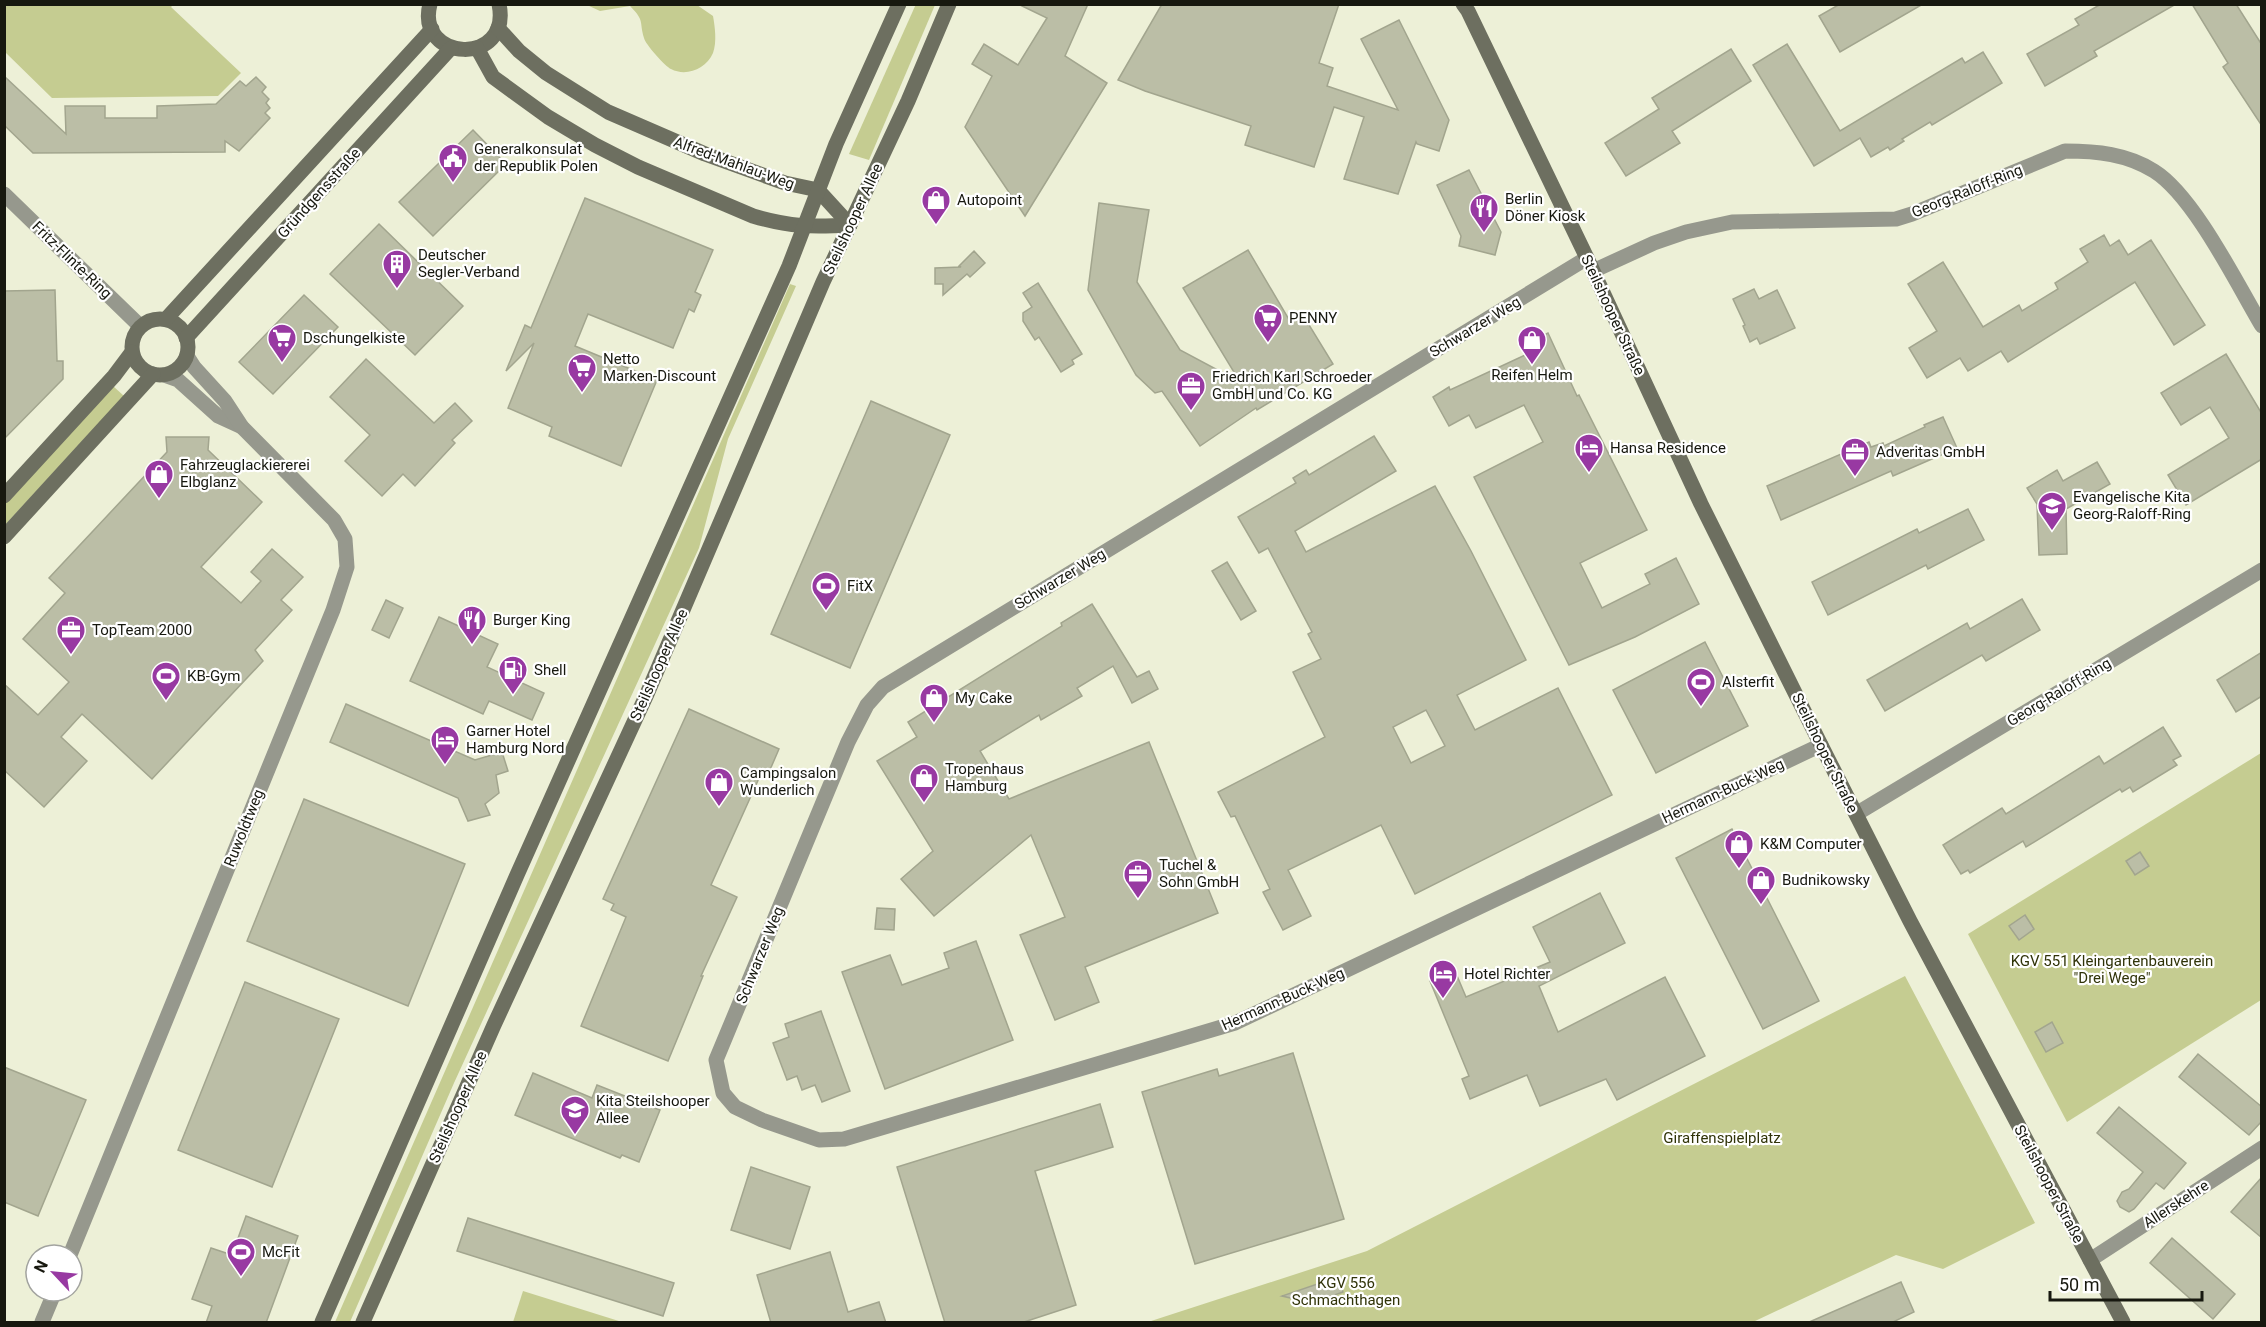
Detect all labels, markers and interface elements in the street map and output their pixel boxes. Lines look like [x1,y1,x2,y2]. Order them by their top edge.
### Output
street label: Alfred-Mahlau-Weg [671,133,797,193]
place label: Generalkonsulat der Republik Polen [474,140,598,175]
public building icon: Generalkonsulat der Republik Polen [437,142,469,184]
street label: Gründgensstraße [274,144,364,242]
street label: Steilshooper Allee [819,161,887,277]
street label: Georg-Raloff-Ring [1909,161,2025,221]
shop icon: Autopoint [920,184,952,226]
place label: Berlin Döner Kiosk [1505,190,1586,225]
place label: Autopoint [957,191,1022,209]
restaurant icon: Berlin Döner Kiosk [1468,192,1500,234]
street label: Fritz-Flinte-Ring [28,217,116,303]
place label: Deutscher Segler-Verband [418,246,520,281]
building icon: Deutscher Segler-Verband [381,248,413,290]
street label: Steilshooper Straße [1577,252,1649,378]
street label: Schwarzer Weg [1426,293,1524,361]
supermarket icon: PENNY [1252,302,1284,344]
place label: PENNY [1289,309,1337,327]
supermarket icon: Dschungelkiste [266,322,298,364]
shop icon: Reifen Helm [1516,324,1548,366]
place label: Dschungelkiste [303,329,405,347]
place label: Netto Marken-Discount [603,350,716,385]
supermarket icon: Netto Marken-Discount [566,352,598,394]
place label: Reifen Helm [1491,366,1573,384]
place label: Friedrich Karl Schroeder GmbH und Co. KG [1212,368,1372,403]
office icon: Friedrich Karl Schroeder GmbH und Co. KG [1175,370,1207,412]
hotel icon: Hansa Residence [1573,432,1605,474]
office icon: Adveritas GmbH [1839,436,1871,478]
place label: Hansa Residence [1610,439,1726,457]
place label: Adveritas GmbH [1876,443,1985,461]
place label: Fahrzeuglackiererei Elbglanz [180,456,310,491]
shop icon: Fahrzeuglackiererei Elbglanz [143,458,175,500]
place label: Evangelische Kita Georg-Raloff-Ring [2073,488,2191,523]
school or university icon: Evangelische Kita Georg-Raloff-Ring [2036,490,2068,532]
street label: Schwarzer Weg [1011,545,1109,613]
sports icon: FitX [810,570,842,612]
place label: FitX [847,577,874,595]
restaurant icon: Burger King [456,604,488,646]
street label: Steilshooper Allee [626,606,692,724]
place label: Burger King [493,611,571,629]
office icon: TopTeam 2000 [55,614,87,656]
place label: TopTeam 2000 [92,621,192,639]
fuel station icon: Shell [497,654,529,696]
street label: Georg-Raloff-Ring [2004,654,2114,730]
sports icon: KB-Gym [150,660,182,702]
place label: Shell [534,661,566,679]
sports icon: Alsterfit [1685,666,1717,708]
place label: KB-Gym [187,667,240,685]
place label: Alsterfit [1722,673,1774,691]
shop icon: My Cake [918,682,950,724]
place label: My Cake [955,689,1012,707]
street label: Steilshooper Straße [1788,690,1862,816]
place label: Garner Hotel Hamburg Nord [466,722,564,757]
hotel icon: Garner Hotel Hamburg Nord [429,724,461,766]
street label: Hermann-Buck-Weg [1659,755,1787,827]
place label: Tropenhaus Hamburg [945,760,1024,795]
shop icon: Tropenhaus Hamburg [908,762,940,804]
place label: Campingsalon Wunderlich [740,764,836,799]
shop icon: Campingsalon Wunderlich [703,766,735,808]
street label: Ruwoldtweg [220,787,268,869]
shop icon: K&M Computer [1723,828,1755,870]
place label: K&M Computer [1760,835,1862,853]
place label: Tuchel & Sohn GmbH [1159,856,1239,891]
office icon: Tuchel & Sohn GmbH [1122,858,1154,900]
shop icon: Budnikowsky [1745,864,1777,906]
place label: Budnikowsky [1782,871,1870,889]
street label: Schwarzer Weg [732,904,788,1006]
park label: KGV 551 Kleingartenbauverein "Drei Wege" [2011,952,2213,987]
hotel icon: Hotel Richter [1427,958,1459,1000]
street label: Hermann-Buck-Weg [1219,964,1347,1034]
place label: Hotel Richter [1464,965,1550,983]
street label: Steilshooper Allee [425,1048,491,1166]
place label: Kita Steilshooper Allee [596,1092,709,1127]
school or university icon: Kita Steilshooper Allee [559,1094,591,1136]
street label: Steilshooper Straße [2010,1122,2088,1246]
park label: Giraffenspielplatz [1663,1129,1781,1147]
street label: Allerskehre [2140,1176,2212,1232]
sports icon: McFit [225,1236,257,1278]
north arrow [24,1243,84,1303]
place label: McFit [262,1243,300,1261]
text: N [30,1257,52,1276]
scale bar [2050,1264,2202,1302]
park label: KGV 556 Schmachthagen [1292,1274,1400,1309]
text: 50 m [2059,1274,2099,1295]

